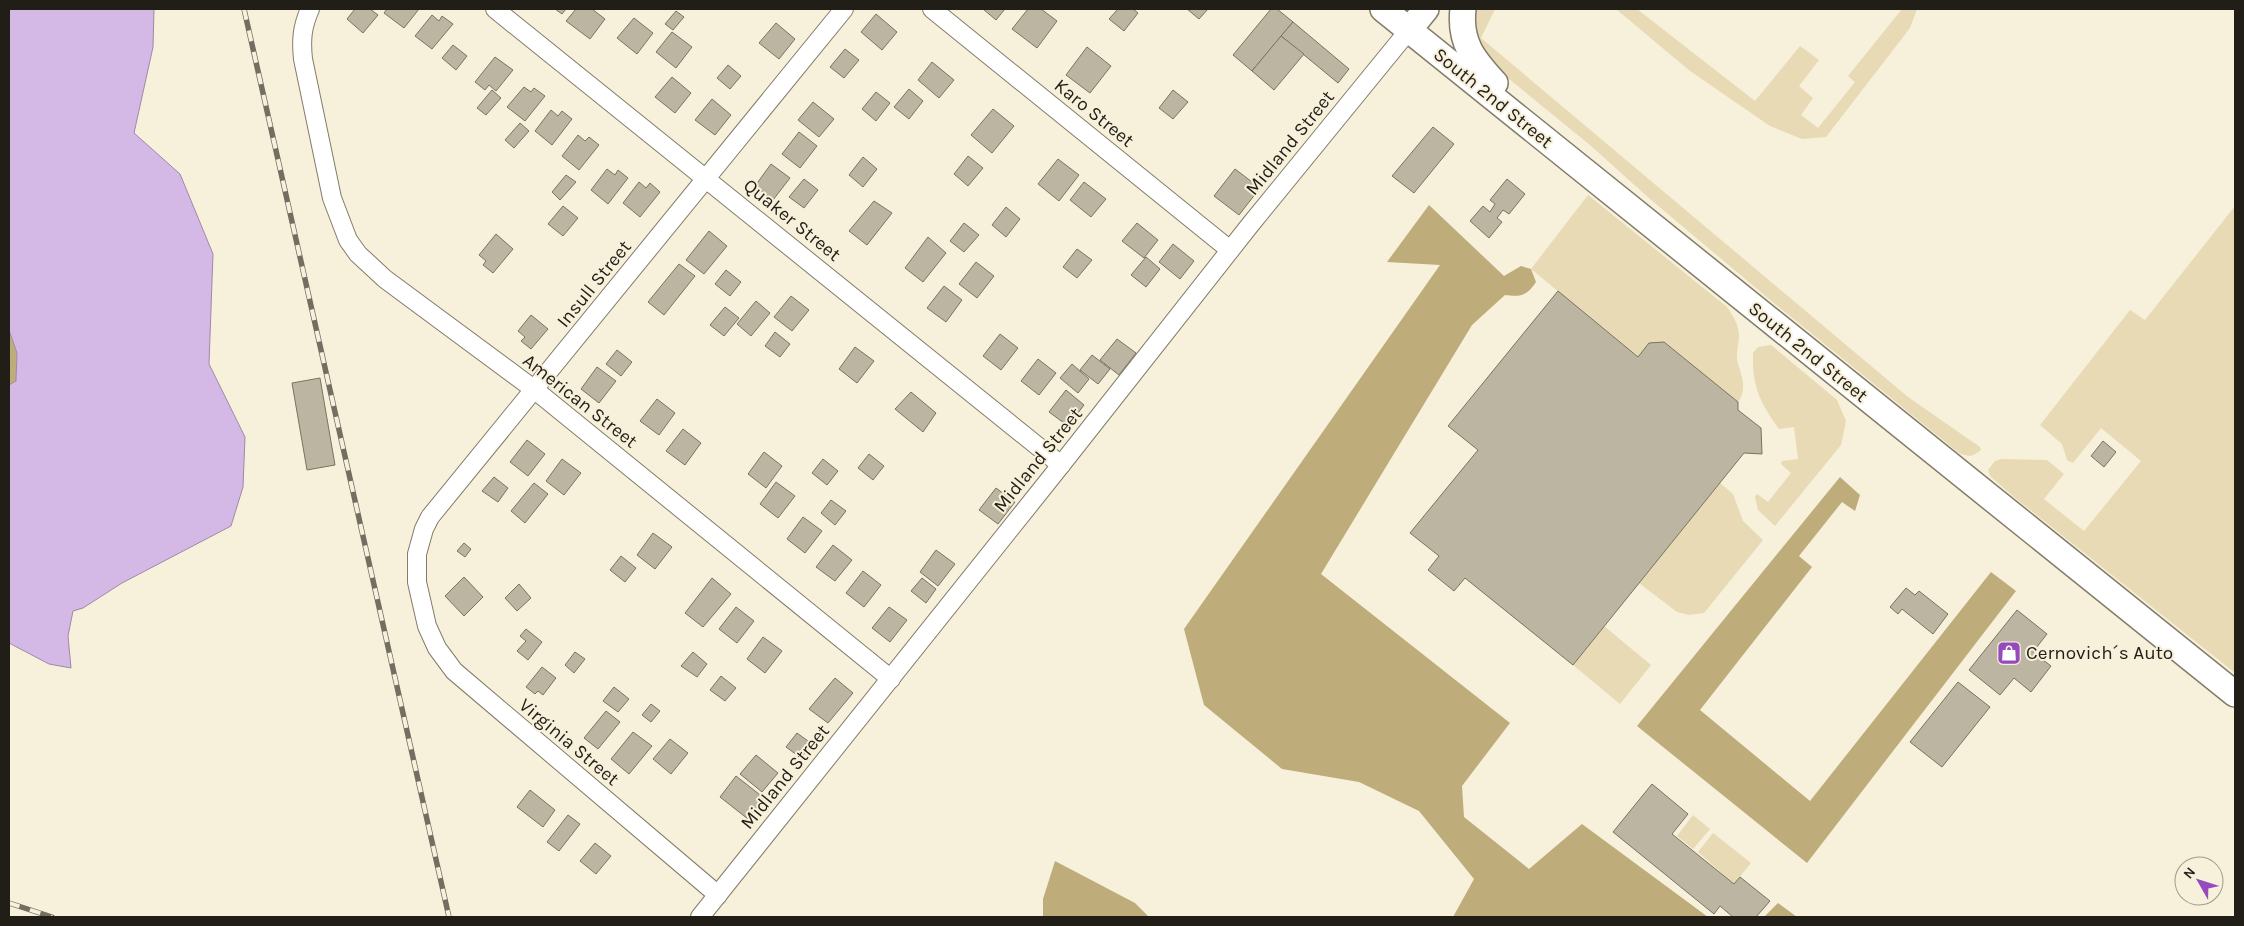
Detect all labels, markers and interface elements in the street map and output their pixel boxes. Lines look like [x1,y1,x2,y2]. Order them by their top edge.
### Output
street label: South 2nd Street [1429,43,1557,153]
street label: Karo Street [1050,74,1138,152]
street label: Midland Street [1241,86,1339,200]
street label: Quaker Street [739,174,845,266]
street label: Insull Street [552,236,636,332]
street label: South 2nd Street [1744,297,1872,407]
street label: American Street [518,349,642,453]
street label: Midland Street [989,403,1087,517]
shop icon: Cernovich´s Auto [1996,640,2022,666]
place label: Cernovich´s Auto [2026,642,2173,664]
street label: Virginia Street [515,694,623,790]
street label: Midland Street [736,720,834,834]
north arrow [2174,856,2224,906]
text: N [2180,864,2199,882]

